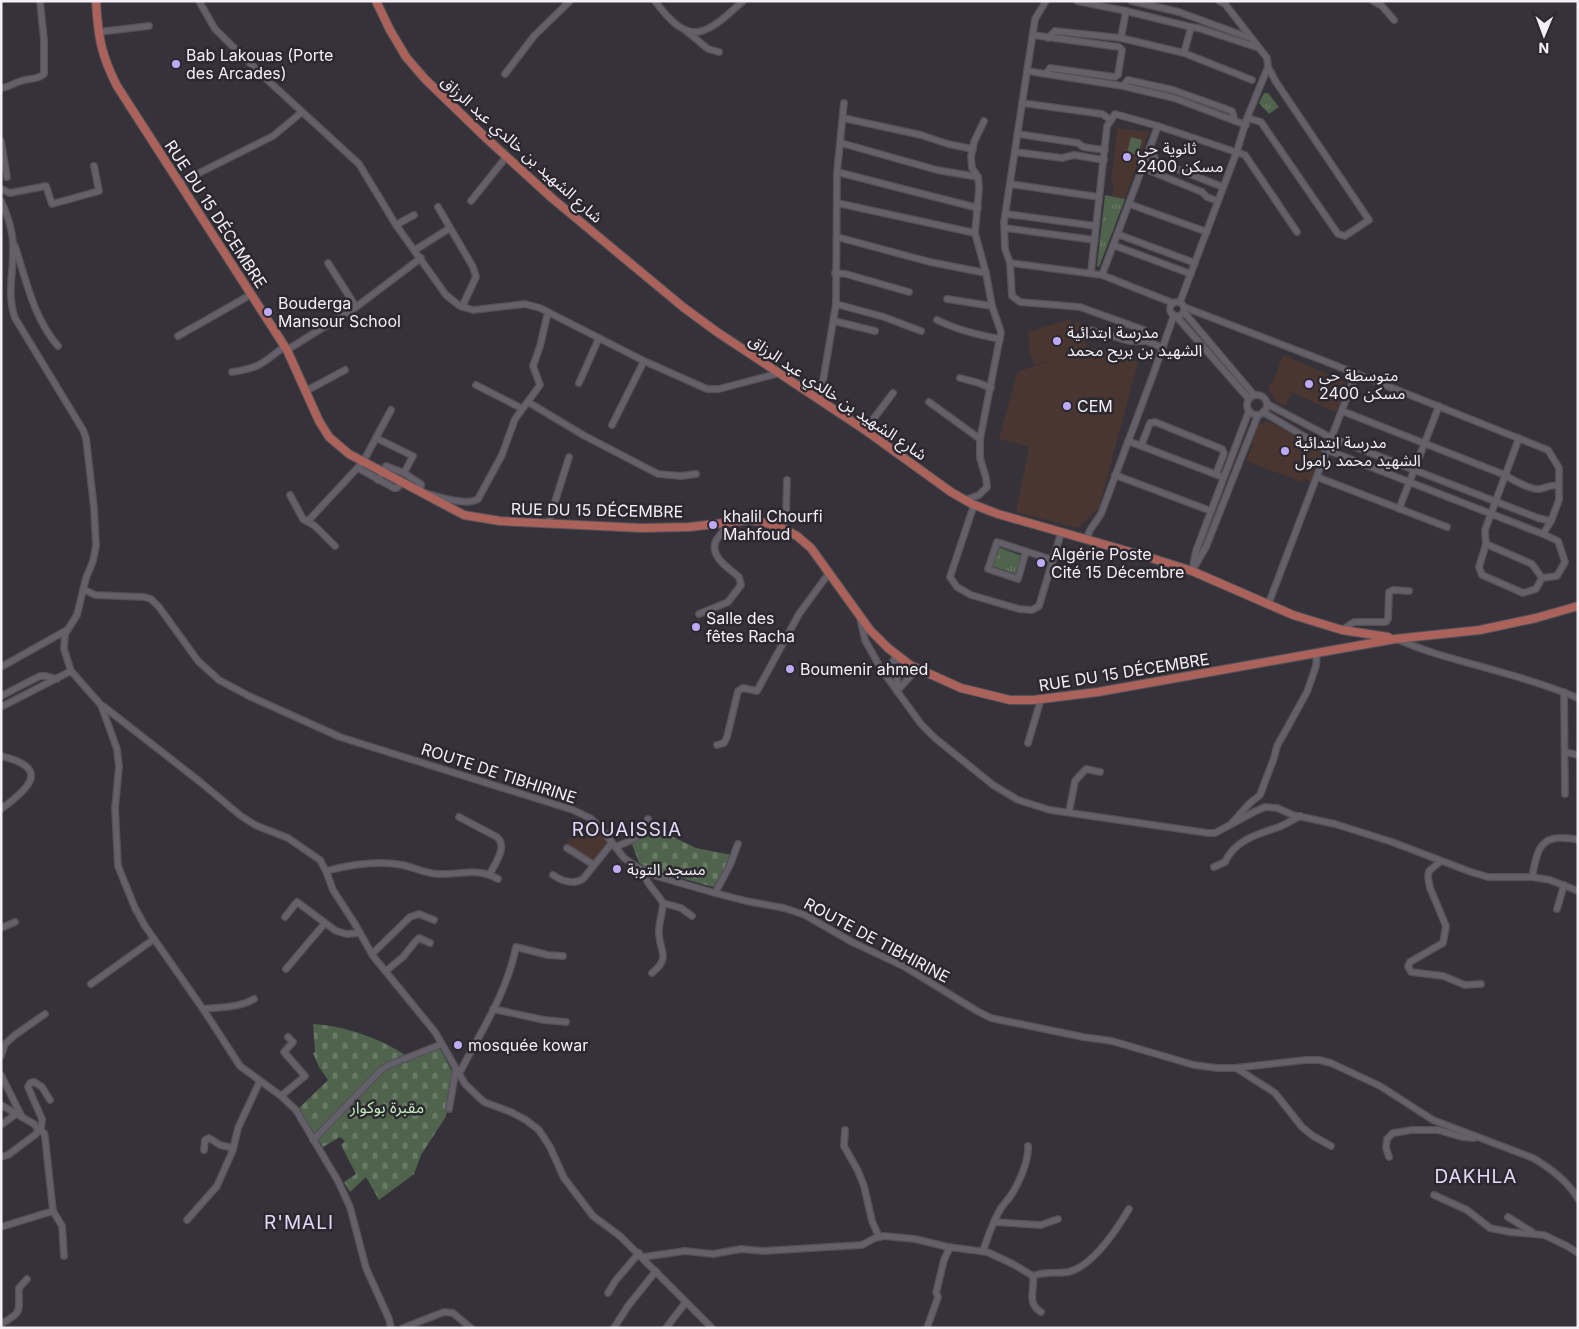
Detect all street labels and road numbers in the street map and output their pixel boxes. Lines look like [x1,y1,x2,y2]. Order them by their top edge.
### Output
street label: شارع الشهيد بن خالدي عبد الرزاق [435,71,607,229]
street label: RUE DU 15 DÉCEMBRE [161,136,271,292]
street label: شارع الشهيد بن خالدي عبد الرزاق [743,330,931,467]
street label: RUE DU 15 DÉCEMBRE [511,498,683,522]
street label: RUE DU 15 DÉCEMBRE [1037,649,1211,695]
street label: ROUTE DE TIBHIRINE [419,738,579,808]
street label: ROUTE DE TIBHIRINE [801,893,953,987]

